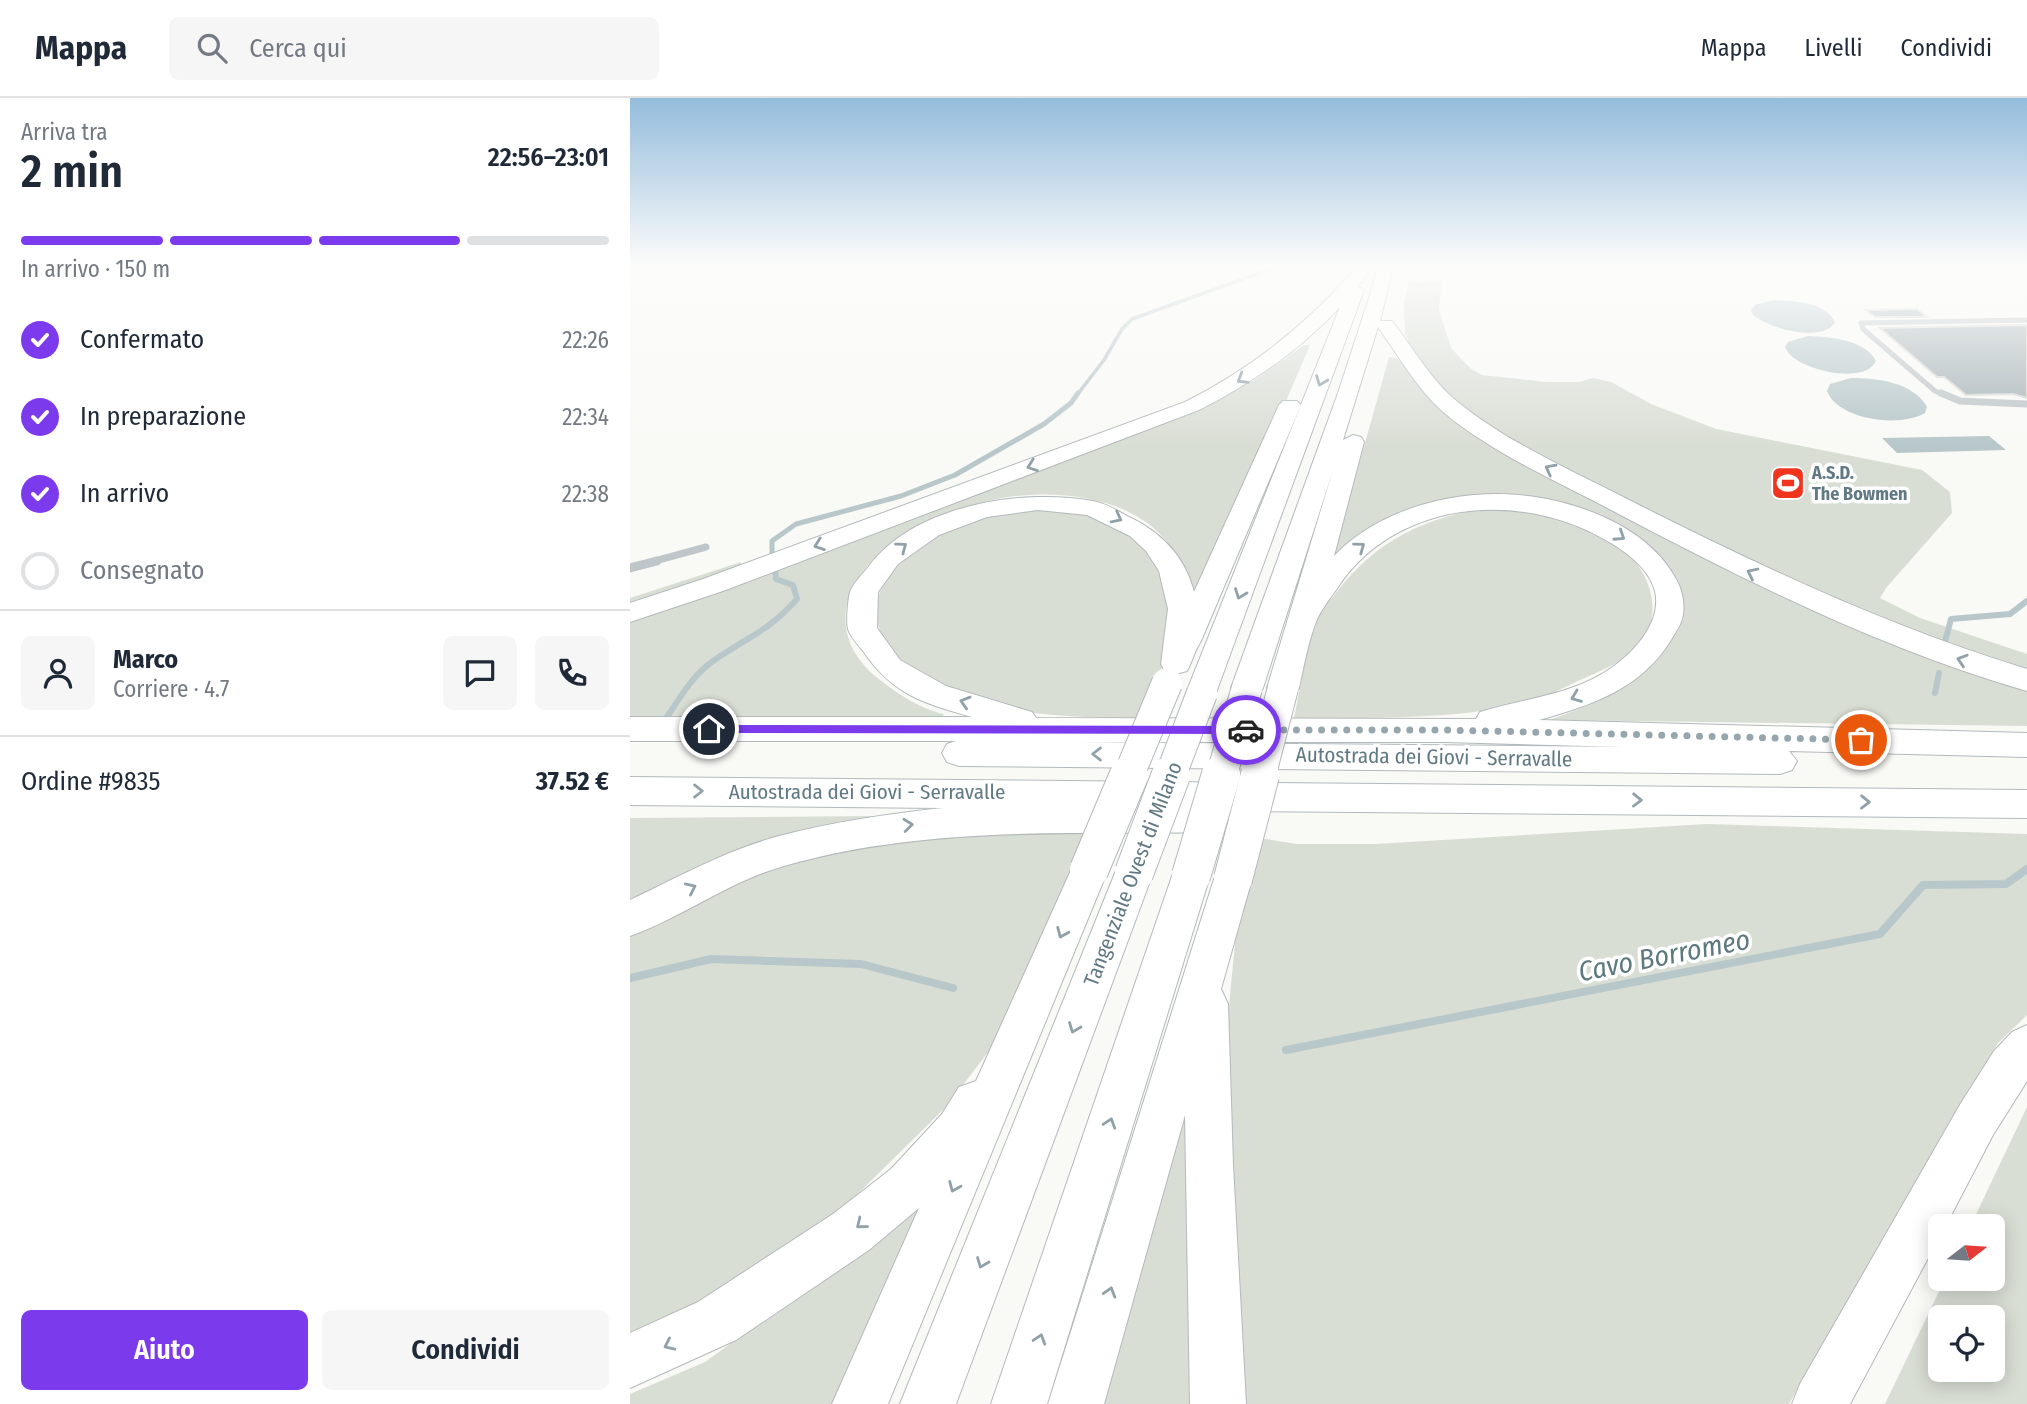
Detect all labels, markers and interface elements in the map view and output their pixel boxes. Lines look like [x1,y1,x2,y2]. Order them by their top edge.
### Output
search box [169,17,659,80]
text: Mappa [35,28,127,68]
icon: search [193,29,231,67]
text: Cerca qui [249,33,347,64]
text: Mappa [1701,34,1767,62]
text: Livelli [1805,34,1862,62]
text: Condividi [1900,34,1992,62]
text: Arriva tra [21,118,108,146]
text: 22:56–23:01 [488,142,609,173]
text: 2 min [21,144,123,199]
text: In arrivo · 150 m [21,255,170,283]
icon: check [21,321,59,359]
text: Confermato [80,324,204,355]
text: 22:26 [562,326,609,354]
one-way arrow [1237,371,1250,384]
one-way arrow [1316,375,1330,387]
icon: check [21,398,59,436]
text: In preparazione [80,401,246,432]
text: 22:34 [562,403,609,431]
one-way arrow [1027,458,1039,472]
place label: A.S.D. The Bowmen [1811,462,1907,505]
one-way arrow [1544,463,1557,477]
sports icon: A.S.D. The Bowmen [1769,464,1807,502]
icon: check [21,475,59,513]
text: In arrivo [80,478,169,509]
text: 22:38 [562,480,609,508]
one-way arrow [1110,509,1122,523]
one-way arrow [1613,527,1626,540]
one-way arrow [813,537,825,551]
one-way arrow [894,543,907,556]
one-way arrow [1352,543,1365,555]
text: Consegnato [80,555,204,586]
one-way arrow [1747,567,1759,581]
one-way arrow [1234,587,1248,599]
button: person [21,636,95,710]
button: chat [443,636,517,710]
button: phone [535,636,609,710]
text: Marco [113,644,178,675]
one-way arrow [1956,654,1969,668]
text: Corriere · 4.7 [113,675,229,703]
one-way arrow [1570,688,1582,702]
courier [1211,695,1281,765]
one-way arrow [959,696,971,711]
pin [679,699,739,759]
icon: home [690,710,728,748]
pin [1831,710,1891,770]
icon: car [1227,711,1265,749]
icon: bag [1842,721,1880,759]
street label: Autostrada dei Giovi - Serravalle [1296,742,1572,772]
one-way arrow [1091,746,1102,762]
street label: Tangenziale Ovest di Milano [1078,758,1188,990]
text: Ordine #9835 [21,766,160,797]
text: 37.52 € [536,766,609,797]
street label: Autostrada dei Giovi - Serravalle [729,779,1005,805]
one-way arrow [693,783,704,799]
one-way arrow [1633,792,1643,808]
one-way arrow [1860,794,1871,810]
one-way arrow [902,817,914,832]
one-way arrow [684,882,696,896]
water label: Cavo Borromeo [1576,923,1753,988]
one-way arrow [1056,926,1070,938]
one-way arrow [1068,1021,1082,1033]
one-way arrow [1102,1117,1117,1129]
one-way arrow [948,1180,962,1192]
north arrow [1928,1214,2006,1292]
map controls [1928,1214,2005,1382]
one-way arrow [856,1215,868,1228]
one-way arrow [977,1256,991,1268]
one-way arrow [1101,1286,1116,1298]
button: locate [1928,1305,2005,1382]
button: Aiuto [21,1310,308,1390]
button: Condividi [322,1310,609,1390]
one-way arrow [1032,1333,1046,1346]
one-way arrow [663,1337,676,1351]

